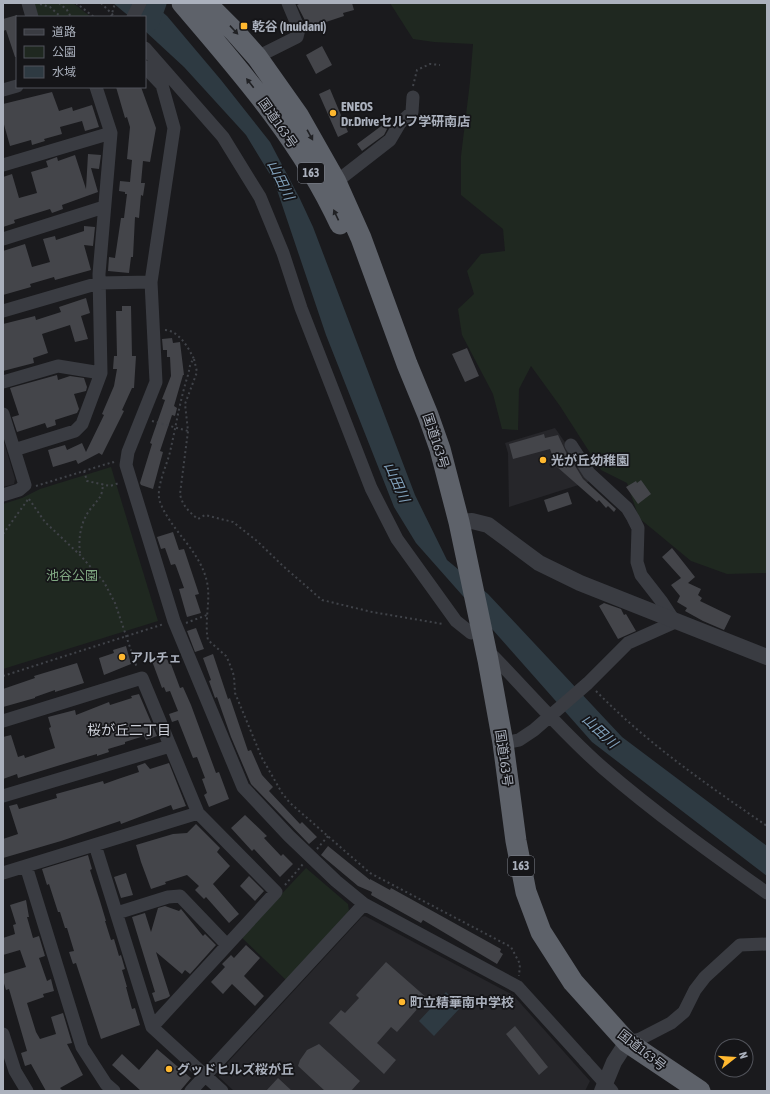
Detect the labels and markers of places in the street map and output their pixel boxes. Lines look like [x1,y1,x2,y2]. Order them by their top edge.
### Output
place label: 乾谷 (Inuidani) [252,19,326,34]
marker: 乾谷 (Inuidani) [239,21,249,31]
place label: ENEOS Dr.Driveセルフ学研南店 [341,99,470,129]
marker: ENEOS Dr.Driveセルフ学研南店 [328,108,338,118]
place label: 光が丘幼稚園 [551,453,629,468]
marker: 光が丘幼稚園 [538,455,548,465]
place label: アルチェ [130,650,182,665]
marker: アルチェ [117,652,127,662]
place label: 町立精華南中学校 [410,995,514,1010]
marker: 町立精華南中学校 [397,997,407,1007]
place label: グッドヒルズ桜が丘 [177,1062,294,1077]
marker: グッドヒルズ桜が丘 [164,1064,174,1074]

